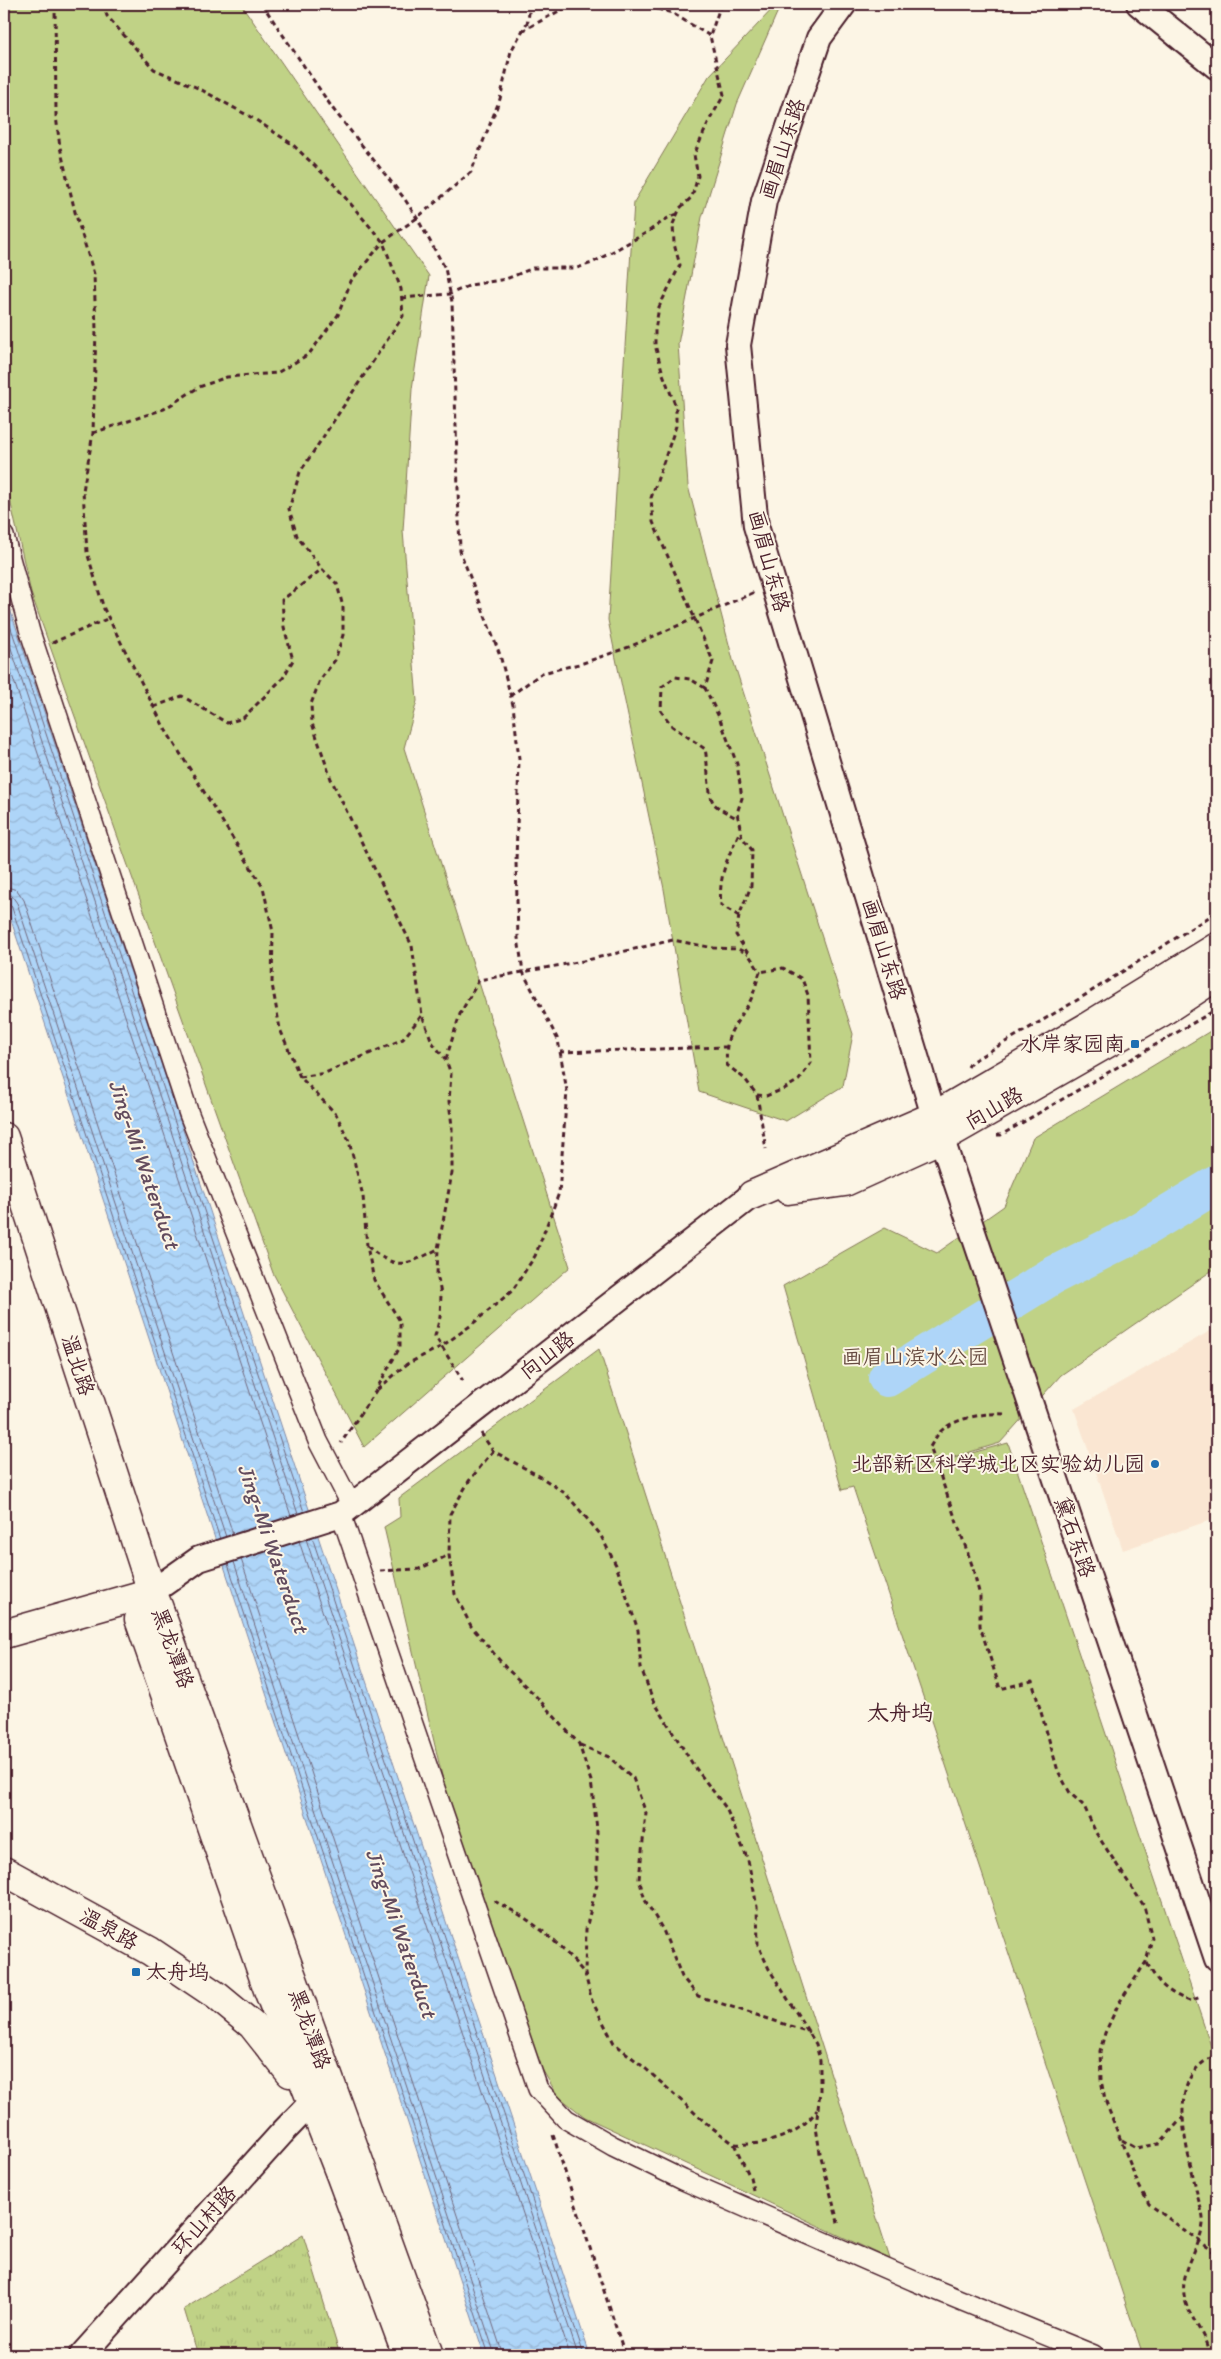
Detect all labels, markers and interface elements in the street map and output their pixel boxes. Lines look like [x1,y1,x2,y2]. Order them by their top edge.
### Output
street label: 画眉山东路 [753,95,810,203]
street label: 画眉山东路 [744,507,795,615]
street label: 画眉山东路 [857,895,912,1003]
place label: 水岸家园南 [1020,1031,1125,1056]
marker: 水岸家园南 [1129,1038,1141,1050]
water label: Jing-Mi Waterduct [103,1076,187,1254]
street label: 向山路 [960,1081,1027,1134]
street label: 向山路 [514,1325,579,1384]
street label: 温北路 [57,1331,100,1399]
park label: 画眉山滨水公园 [842,1344,989,1369]
place label: 北部新区科学城北区实验幼儿园 [851,1451,1145,1476]
marker: 北部新区科学城北区实验幼儿园 [1149,1458,1161,1470]
water label: Jing-Mi Waterduct [232,1460,316,1638]
street label: 黛石东路 [1050,1493,1101,1581]
street label: 黑龙潭路 [147,1604,200,1692]
district label: 太舟坞 [867,1699,933,1726]
water label: Jing-Mi Waterduct [360,1845,444,2023]
street label: 温泉路 [76,1902,143,1955]
place label: 太舟坞 [146,1959,209,1984]
marker: 太舟坞 [130,1966,142,1978]
street label: 黑龙潭路 [284,1985,337,2073]
street label: 环山村路 [166,2180,241,2259]

